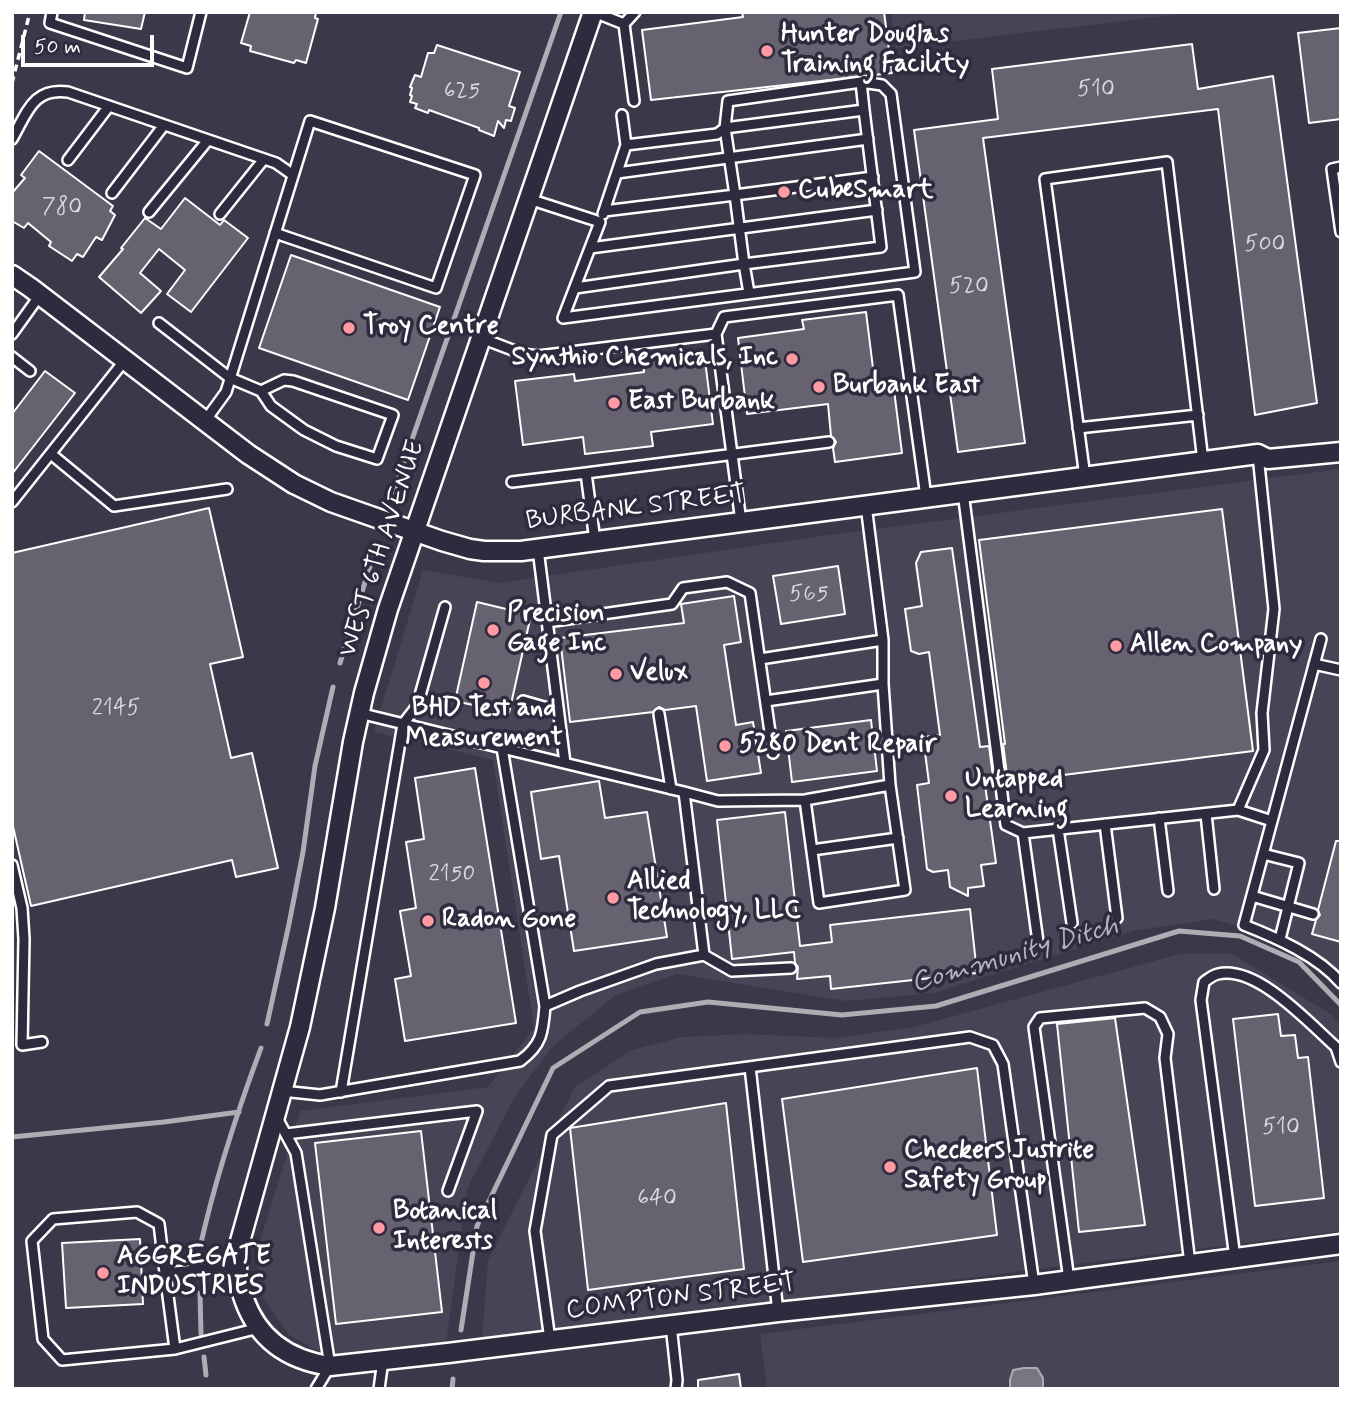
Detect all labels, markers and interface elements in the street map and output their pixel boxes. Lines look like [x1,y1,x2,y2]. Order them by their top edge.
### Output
place label: Hunter Douglas Training Facility [781,20,969,82]
scale bar [24,21,158,65]
text: 50 m [34,33,81,61]
marker: Hunter Douglas Training Facility [759,43,775,59]
house number: 510 [1077,76,1115,104]
house number: 625 [444,78,480,106]
place label: CubeSmart [798,176,933,208]
marker: CubeSmart [776,184,792,200]
house number: 780 [42,194,82,222]
house number: 500 [1245,231,1285,259]
house number: 520 [949,273,989,301]
place label: Troy Centre [363,312,499,344]
marker: Troy Centre [341,320,357,336]
place label: Synthio Chemicals, Inc [512,343,778,375]
marker: Synthio Chemicals, Inc [784,351,800,367]
place label: Burbank East [833,371,980,403]
marker: Burbank East [811,379,827,395]
place label: East Burbank [628,387,775,419]
marker: East Burbank [606,395,622,411]
street label: WEST 6TH AVENUE [333,437,433,661]
street label: BURBANK STREET [524,480,748,538]
house number: 565 [789,581,829,609]
place label: Precision Gage Inc [507,599,606,660]
marker: Precision Gage Inc [485,622,501,638]
place label: Allen Company [1130,630,1302,662]
marker: Allen Company [1108,638,1124,654]
place label: Velux [630,658,688,690]
marker: Velux [608,666,624,682]
marker: BHD Test and Measurement [476,675,492,691]
place label: BHD Test and Measurement [405,694,563,756]
house number: 2145 [92,695,140,723]
place label: 5280 Dent Repair [739,730,937,762]
marker: 5280 Dent Repair [717,738,733,754]
place label: Untapped Learning [965,765,1068,826]
marker: Untapped Learning [943,788,959,804]
house number: 2150 [429,861,475,889]
place label: Allied Technology, LLC [627,867,801,928]
marker: Allied Technology, LLC [605,890,621,906]
place label: Radon Gone [442,905,576,937]
water label: Community Ditch [908,910,1122,1002]
marker: Radon Gone [420,913,436,929]
house number: 510 [1262,1114,1300,1142]
place label: Checkers Justrite Safety Group [904,1136,1094,1198]
marker: Checkers Justrite Safety Group [882,1159,898,1175]
house number: 640 [637,1185,677,1213]
place label: Botanical Interests [393,1197,497,1258]
marker: Botanical Interests [371,1220,387,1236]
place label: AGGREGATE INDUSTRIES [117,1242,271,1304]
marker: AGGREGATE INDUSTRIES [95,1265,111,1281]
street label: COMPTON STREET [564,1268,798,1328]

